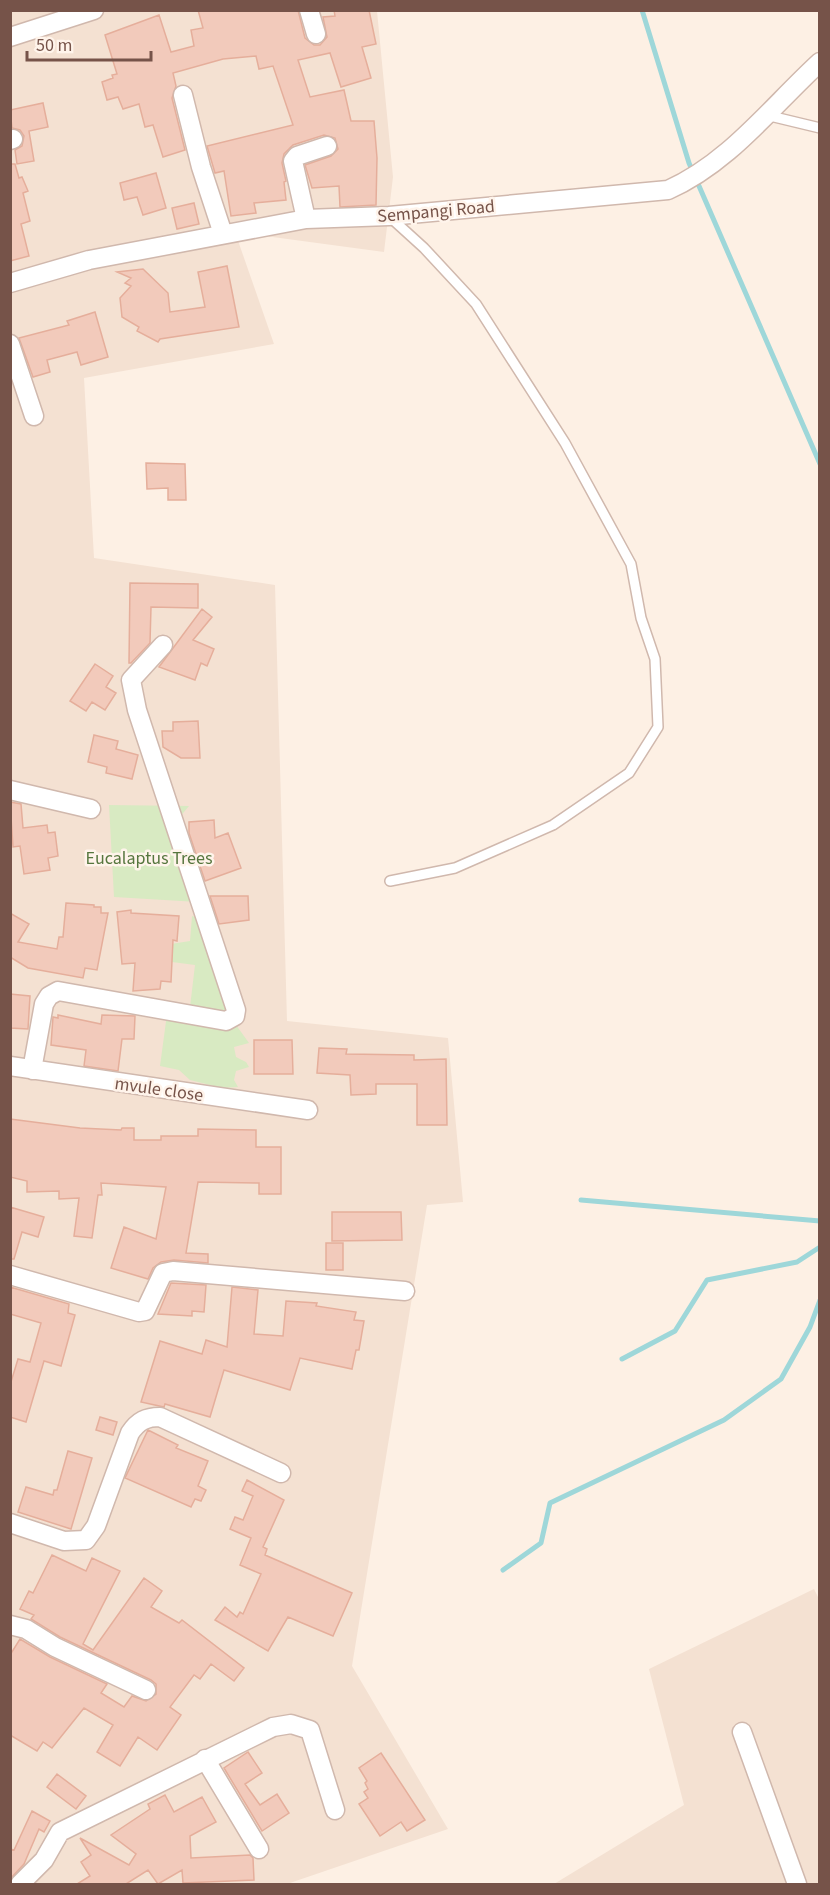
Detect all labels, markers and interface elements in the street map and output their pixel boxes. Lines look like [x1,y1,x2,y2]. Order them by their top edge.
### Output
scale bar [27,24,152,62]
text: 50 m [36,33,72,58]
street label: Sempangi Road [376,194,496,229]
park label: Eucalaptus Trees [85,846,213,871]
street label: mvule close [113,1071,205,1108]

